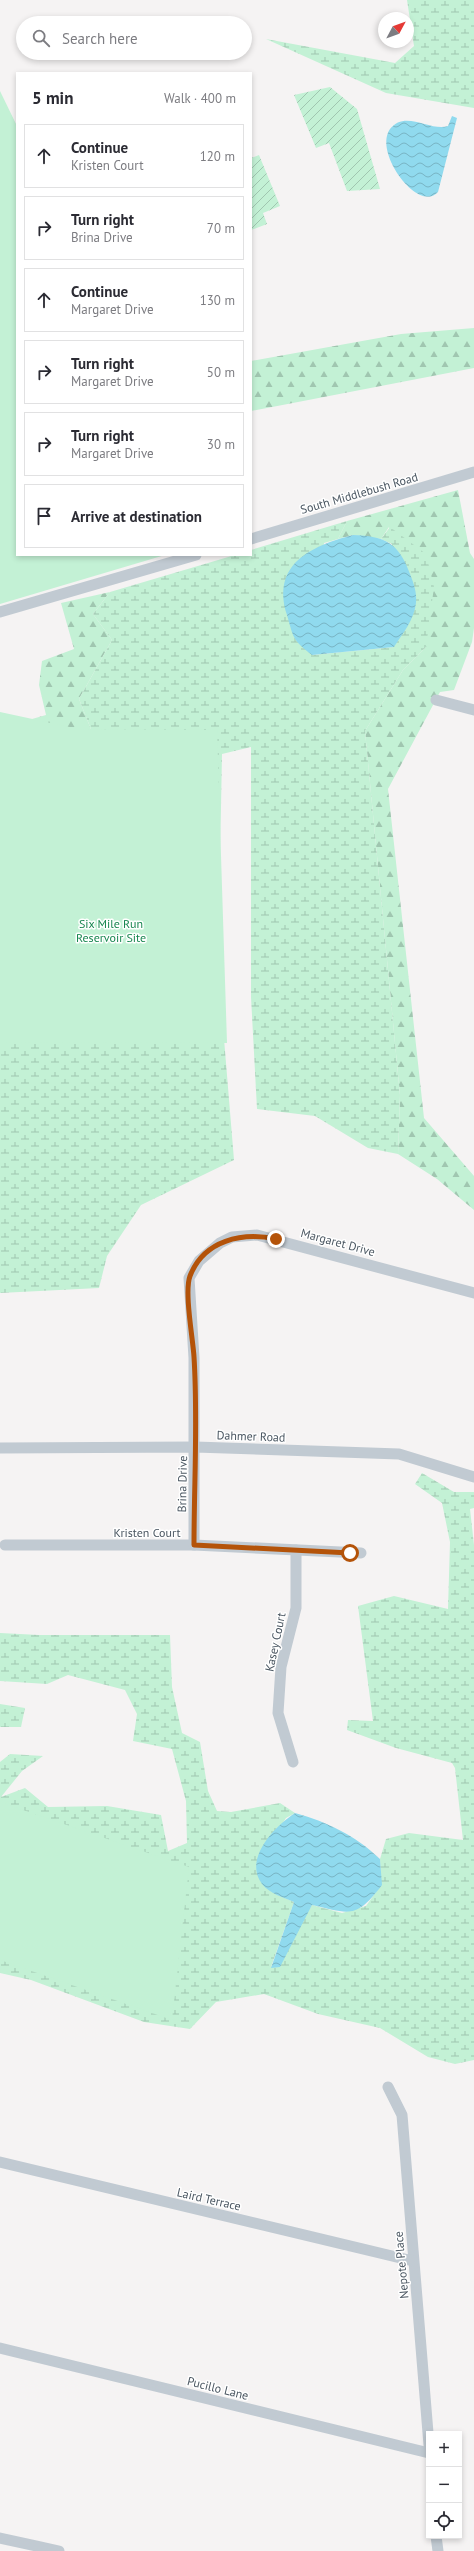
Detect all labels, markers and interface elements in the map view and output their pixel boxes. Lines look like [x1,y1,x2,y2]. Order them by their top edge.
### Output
north arrow [378,12,414,48]
search box [16,16,252,60]
icon: search [30,27,52,49]
text: Search here [62,29,138,48]
text: 5 min [32,87,73,109]
text: Walk · 400 m [164,90,236,107]
text: Continue [71,138,128,157]
icon: ahead [33,145,55,167]
text: 120 m [200,148,235,165]
text: Kristen Court [71,157,144,174]
text: Turn right [71,210,134,229]
icon: right [33,217,55,239]
text: 70 m [207,220,235,237]
text: Brina Drive [71,229,133,246]
text: Continue [71,282,128,301]
icon: ahead [33,289,55,311]
text: 130 m [200,292,235,309]
text: Margaret Drive [71,301,154,318]
text: Turn right [71,354,134,373]
icon: right [33,361,55,383]
text: 50 m [207,364,235,381]
text: Margaret Drive [71,373,154,390]
text: Turn right [71,426,134,445]
icon: right [33,433,55,455]
text: 30 m [207,436,235,453]
text: Margaret Drive [71,445,154,462]
street label: South Middlebush Road [299,469,419,517]
icon: arrive [33,505,55,527]
text: Arrive at destination [71,507,202,526]
park label: Six Mile Run Reservoir Site [76,916,146,945]
street label: Margaret Drive [299,1225,377,1259]
route end [267,1230,285,1248]
street label: Dahmer Road [216,1427,286,1445]
street label: Brina Drive [174,1455,190,1513]
street label: Kristen Court [114,1525,180,1540]
route start [341,1544,359,1562]
street label: Kasey Court [261,1611,289,1673]
street label: Laird Terrace [176,2184,242,2214]
street label: Nepote Place [391,2231,411,2299]
street label: Pucillo Lane [186,2373,250,2403]
map controls [426,2431,462,2539]
button: + [426,2431,462,2467]
button: − [426,2467,462,2503]
button: locate [426,2503,462,2539]

